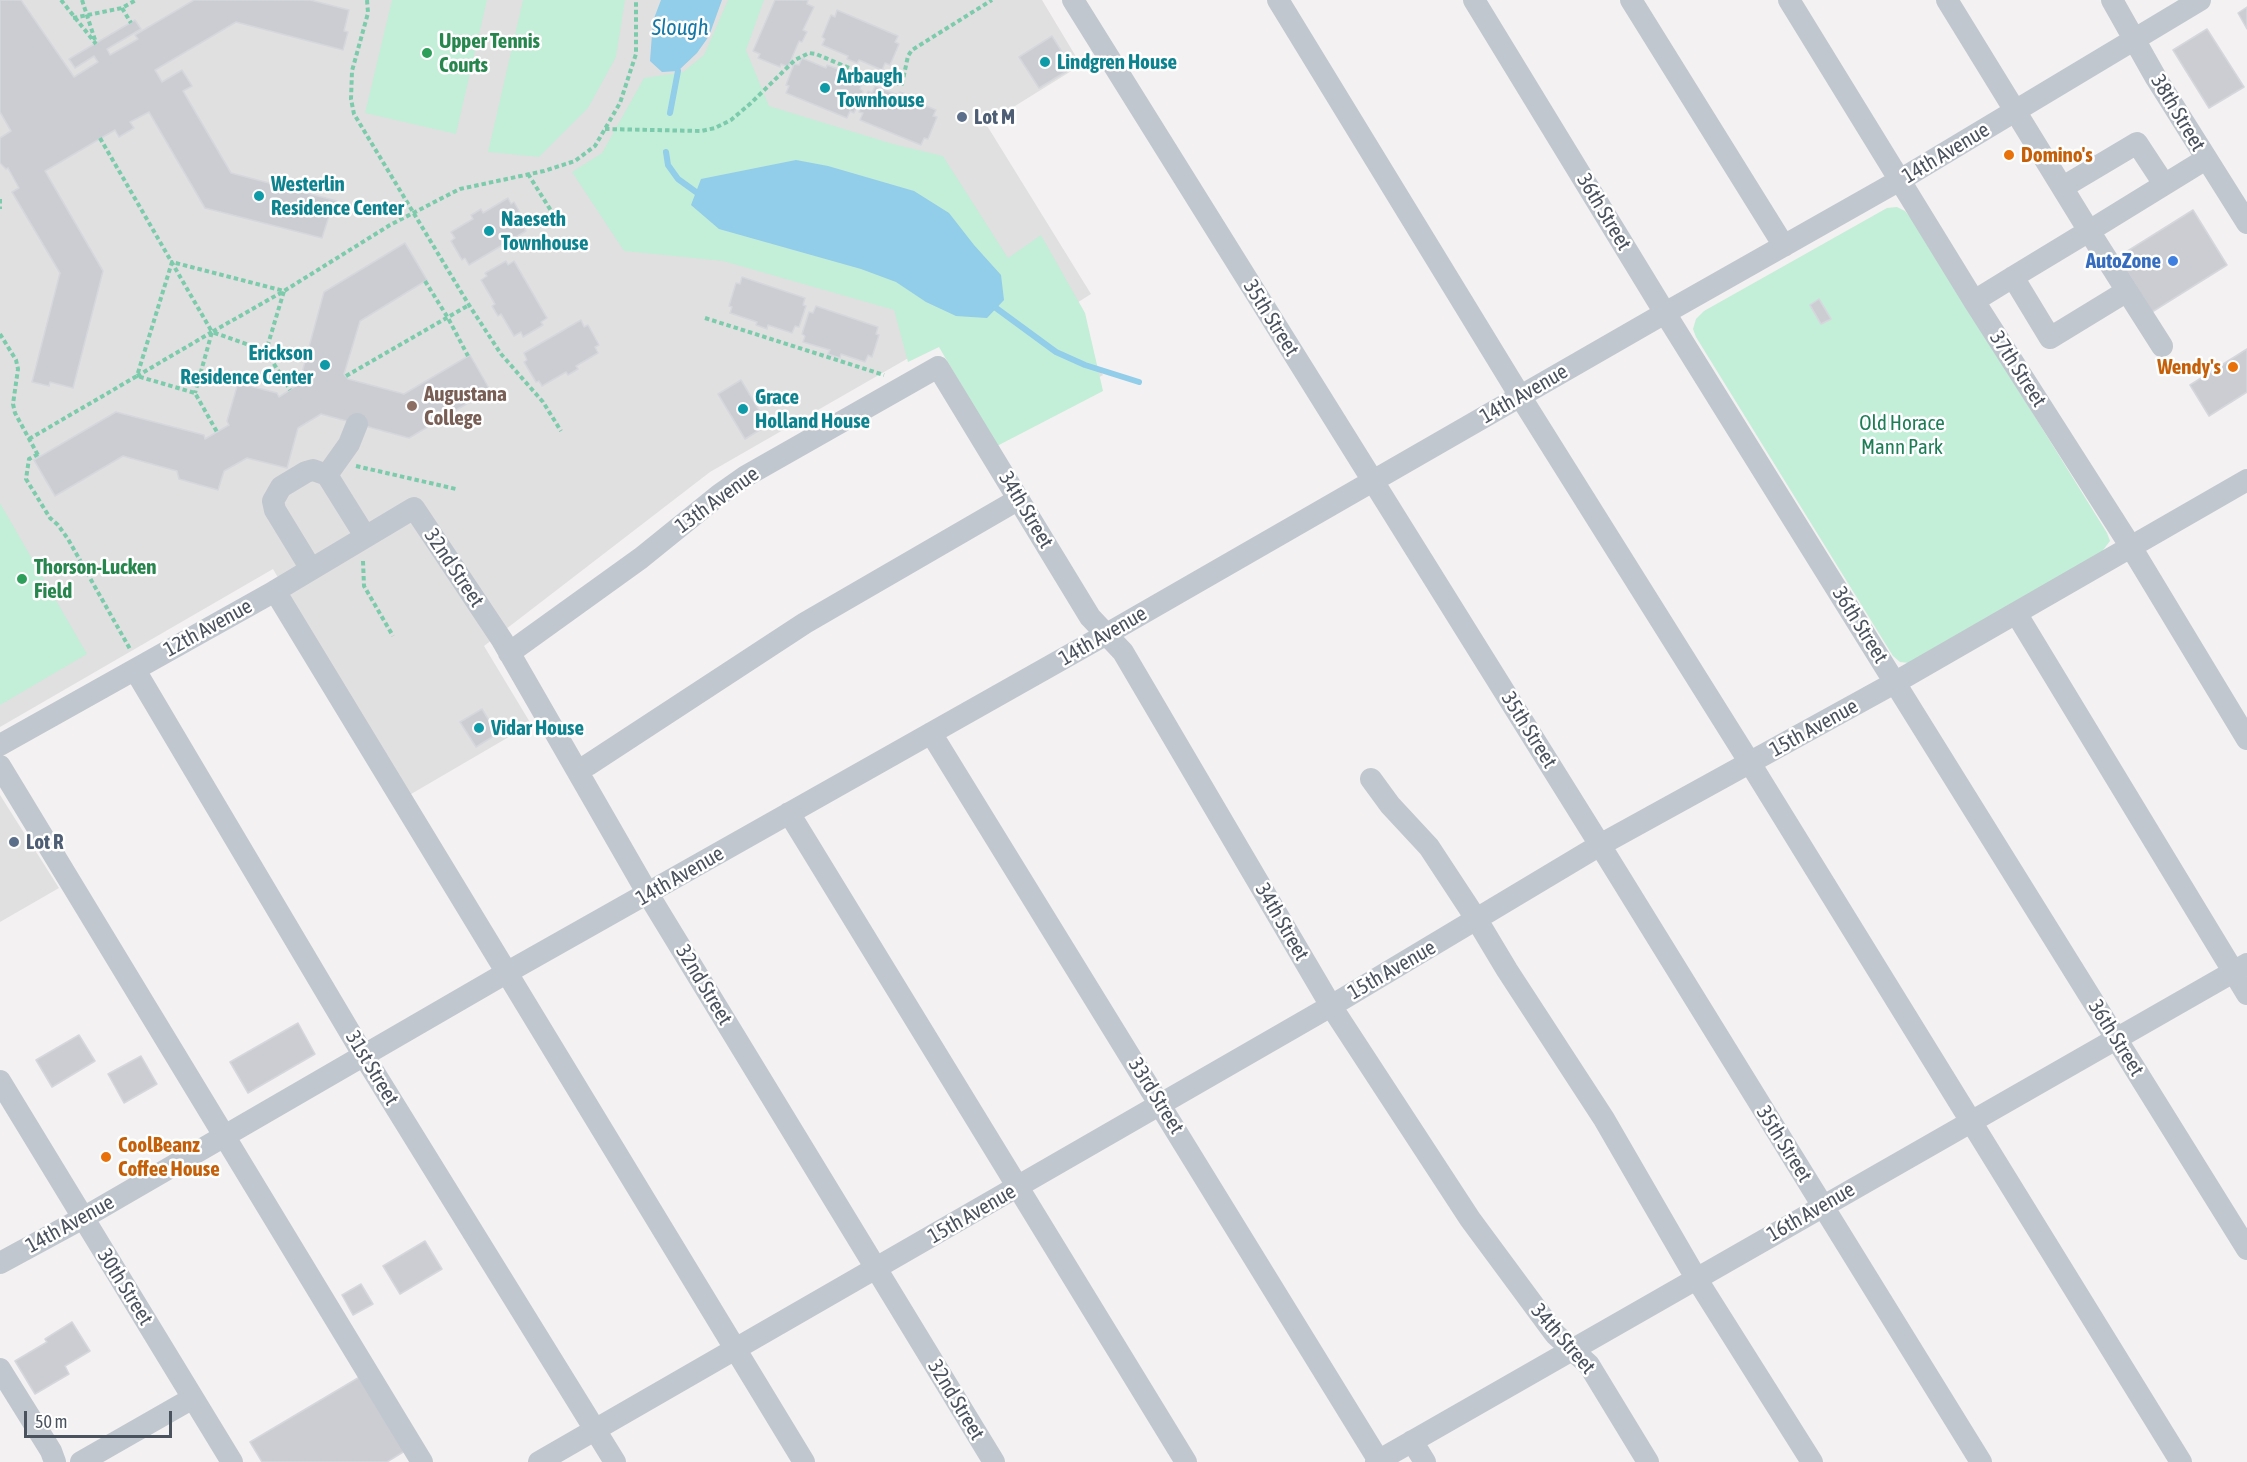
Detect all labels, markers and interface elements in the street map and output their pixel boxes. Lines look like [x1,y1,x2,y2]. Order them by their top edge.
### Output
water label: Slough [652,15,708,41]
place label: Upper Tennis Courts [439,28,540,78]
marker: Upper Tennis Courts [420,46,434,60]
place label: Lindgren House [1057,49,1177,75]
marker: Lindgren House [1038,55,1052,69]
place label: Arbaugh Townhouse [837,63,924,113]
street label: 38th Street [2145,70,2211,156]
marker: Arbaugh Townhouse [818,81,832,95]
place label: Lot M [974,104,1015,130]
marker: Lot M [955,110,969,124]
street label: 14th Avenue [1898,117,1994,189]
place label: Domino's [2021,142,2093,168]
marker: Domino's [2002,148,2016,162]
street label: 36th Street [1571,169,1637,255]
place label: Westerlin Residence Center [271,171,404,221]
marker: Westerlin Residence Center [252,189,266,203]
place label: Naeseth Townhouse [501,206,588,256]
marker: Naeseth Townhouse [482,224,496,238]
place label: AutoZone [2086,248,2161,274]
marker: AutoZone [2166,254,2180,268]
street label: 35th Street [1238,275,1304,361]
street label: 37th Street [1984,327,2052,411]
place label: Erickson Residence Center [180,340,313,390]
place label: Wendy's [2157,354,2221,380]
marker: Erickson Residence Center [318,358,332,372]
street label: 14th Avenue [1476,359,1572,429]
marker: Wendy's [2226,360,2240,374]
place label: Augustana College [424,381,507,431]
place label: Grace Holland House [755,384,870,434]
marker: Augustana College [405,399,419,413]
marker: Grace Holland House [736,402,750,416]
park label: Old Horace Mann Park [1859,410,1945,460]
street label: 13th Avenue [670,461,764,539]
street label: 34th Street [993,467,1059,553]
street label: 32nd Street [419,524,489,612]
place label: Thorson-Lucken Field [34,554,156,604]
marker: Thorson-Lucken Field [15,572,29,586]
street label: 36th Street [1827,582,1893,668]
street label: 12th Avenue [159,593,257,663]
street label: 14th Avenue [1055,601,1151,671]
street label: 35th Street [1496,687,1562,773]
street label: 15th Avenue [1765,693,1863,763]
place label: Vidar House [491,715,584,741]
marker: Vidar House [472,721,486,735]
place label: Lot R [26,829,63,855]
marker: Lot R [7,835,21,849]
street label: 14th Avenue [632,841,728,911]
street label: 34th Street [1250,879,1314,965]
street label: 15th Avenue [1344,935,1440,1005]
street label: 32nd Street [670,940,738,1030]
street label: 36th Street [2083,995,2149,1081]
street label: 31st Street [340,1026,404,1110]
street label: 33rd Street [1123,1053,1189,1139]
street label: 35th Street [1751,1101,1817,1187]
place label: CoolBeanz Coffee House [118,1132,220,1182]
marker: CoolBeanz Coffee House [99,1150,113,1164]
street label: 16th Avenue [1763,1177,1859,1247]
street label: 15th Avenue [924,1179,1020,1249]
street label: 14th Avenue [21,1189,119,1259]
street label: 30th Street [92,1244,158,1330]
street label: 34th Street [1526,1299,1600,1379]
street label: 32nd Street [922,1355,990,1445]
scale bar [27,1399,176,1437]
text: 50 m [35,1411,67,1432]

